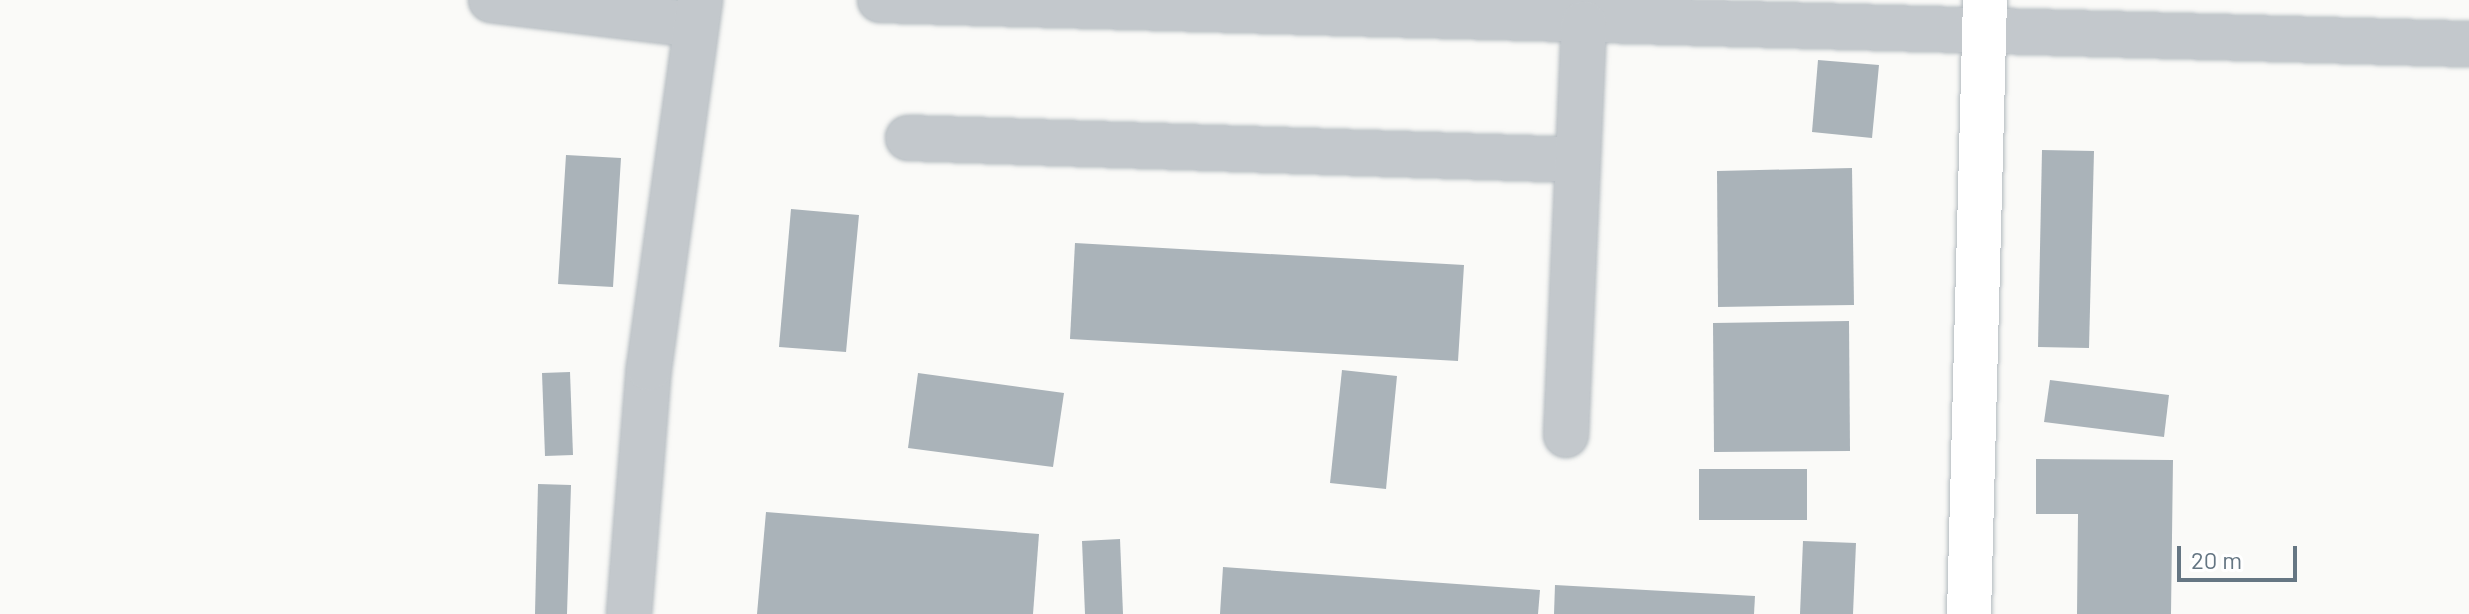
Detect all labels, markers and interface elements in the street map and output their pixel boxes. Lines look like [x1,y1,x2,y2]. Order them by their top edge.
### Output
scale bar [2181,530,2301,580]
text: 20 m [2191,545,2242,574]

